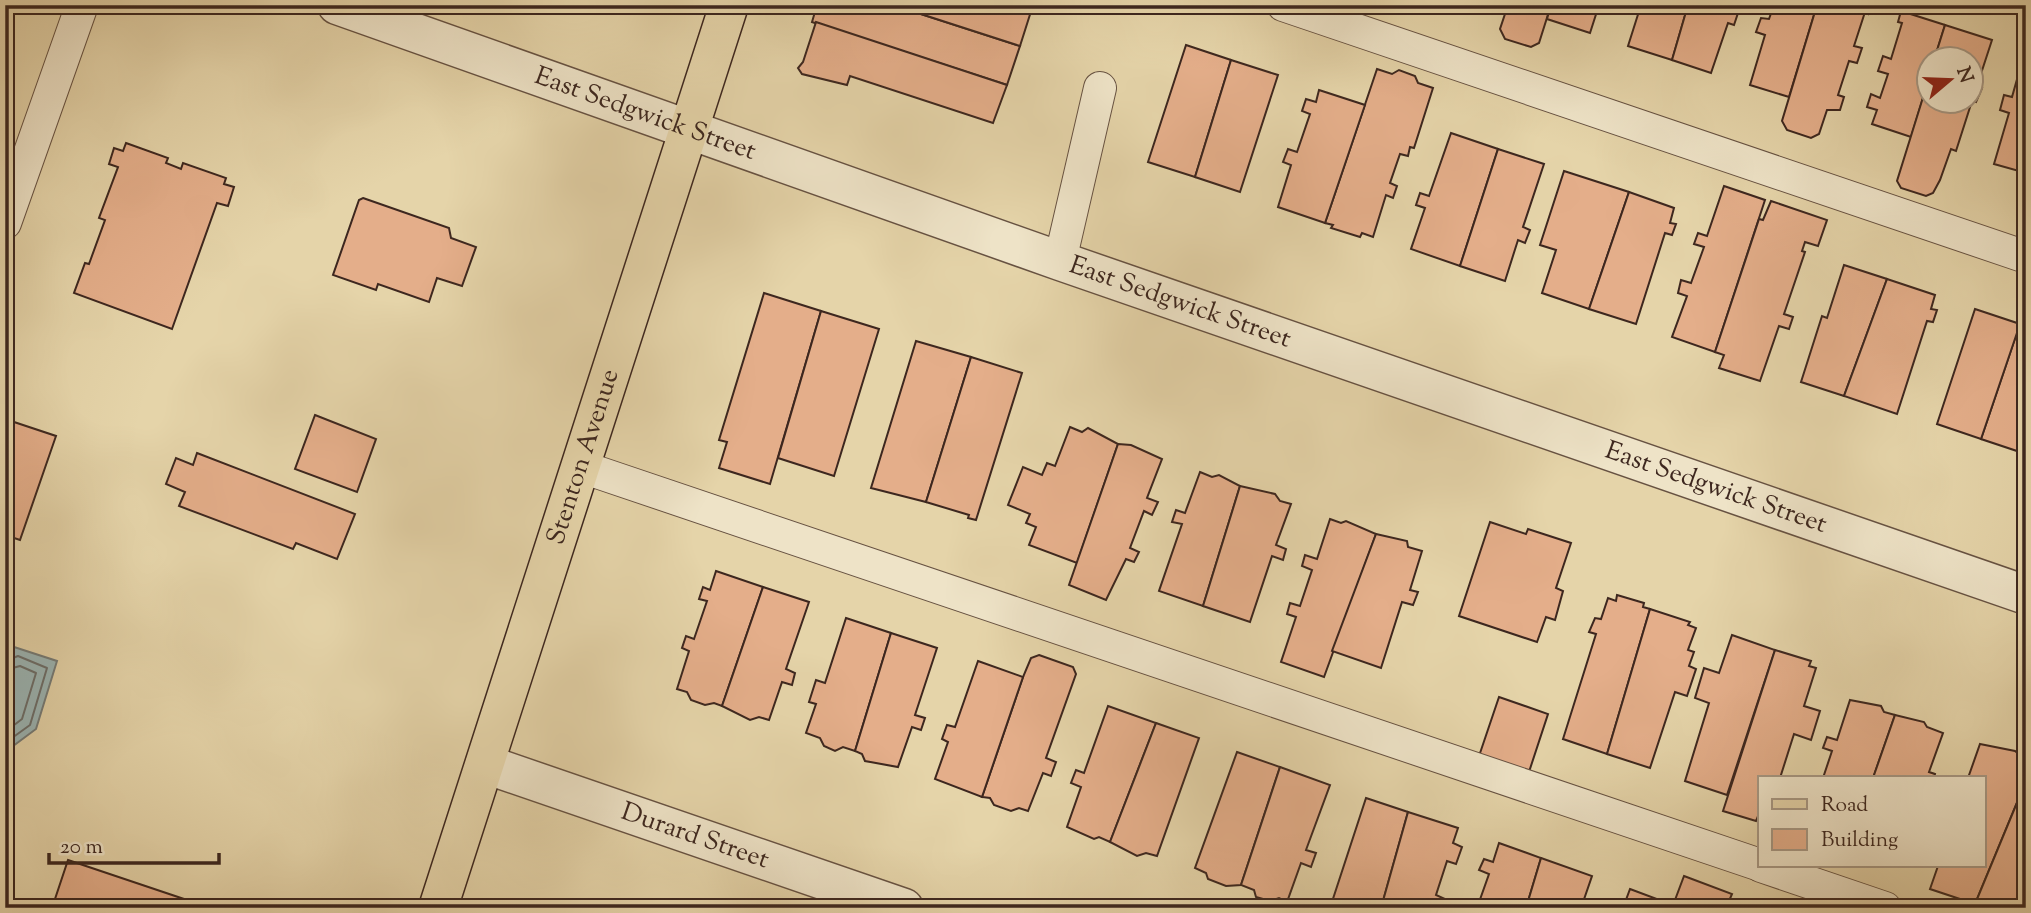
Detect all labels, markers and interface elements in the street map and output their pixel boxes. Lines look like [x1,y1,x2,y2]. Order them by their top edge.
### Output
north arrow [1916,46,1986,116]
street label: East Sedgwick Street [530,58,761,170]
text: N [1948,64,1979,87]
street label: East Sedgwick Street [1064,247,1296,358]
street label: Stenton Avenue [538,364,629,549]
street label: East Sedgwick Street [1600,432,1832,543]
legend [1758,776,1986,867]
text: Road [1821,791,1868,821]
street label: Durard Street [616,794,774,879]
scale bar [49,822,219,866]
text: Building [1821,826,1898,856]
text: 20 m [60,833,103,863]

